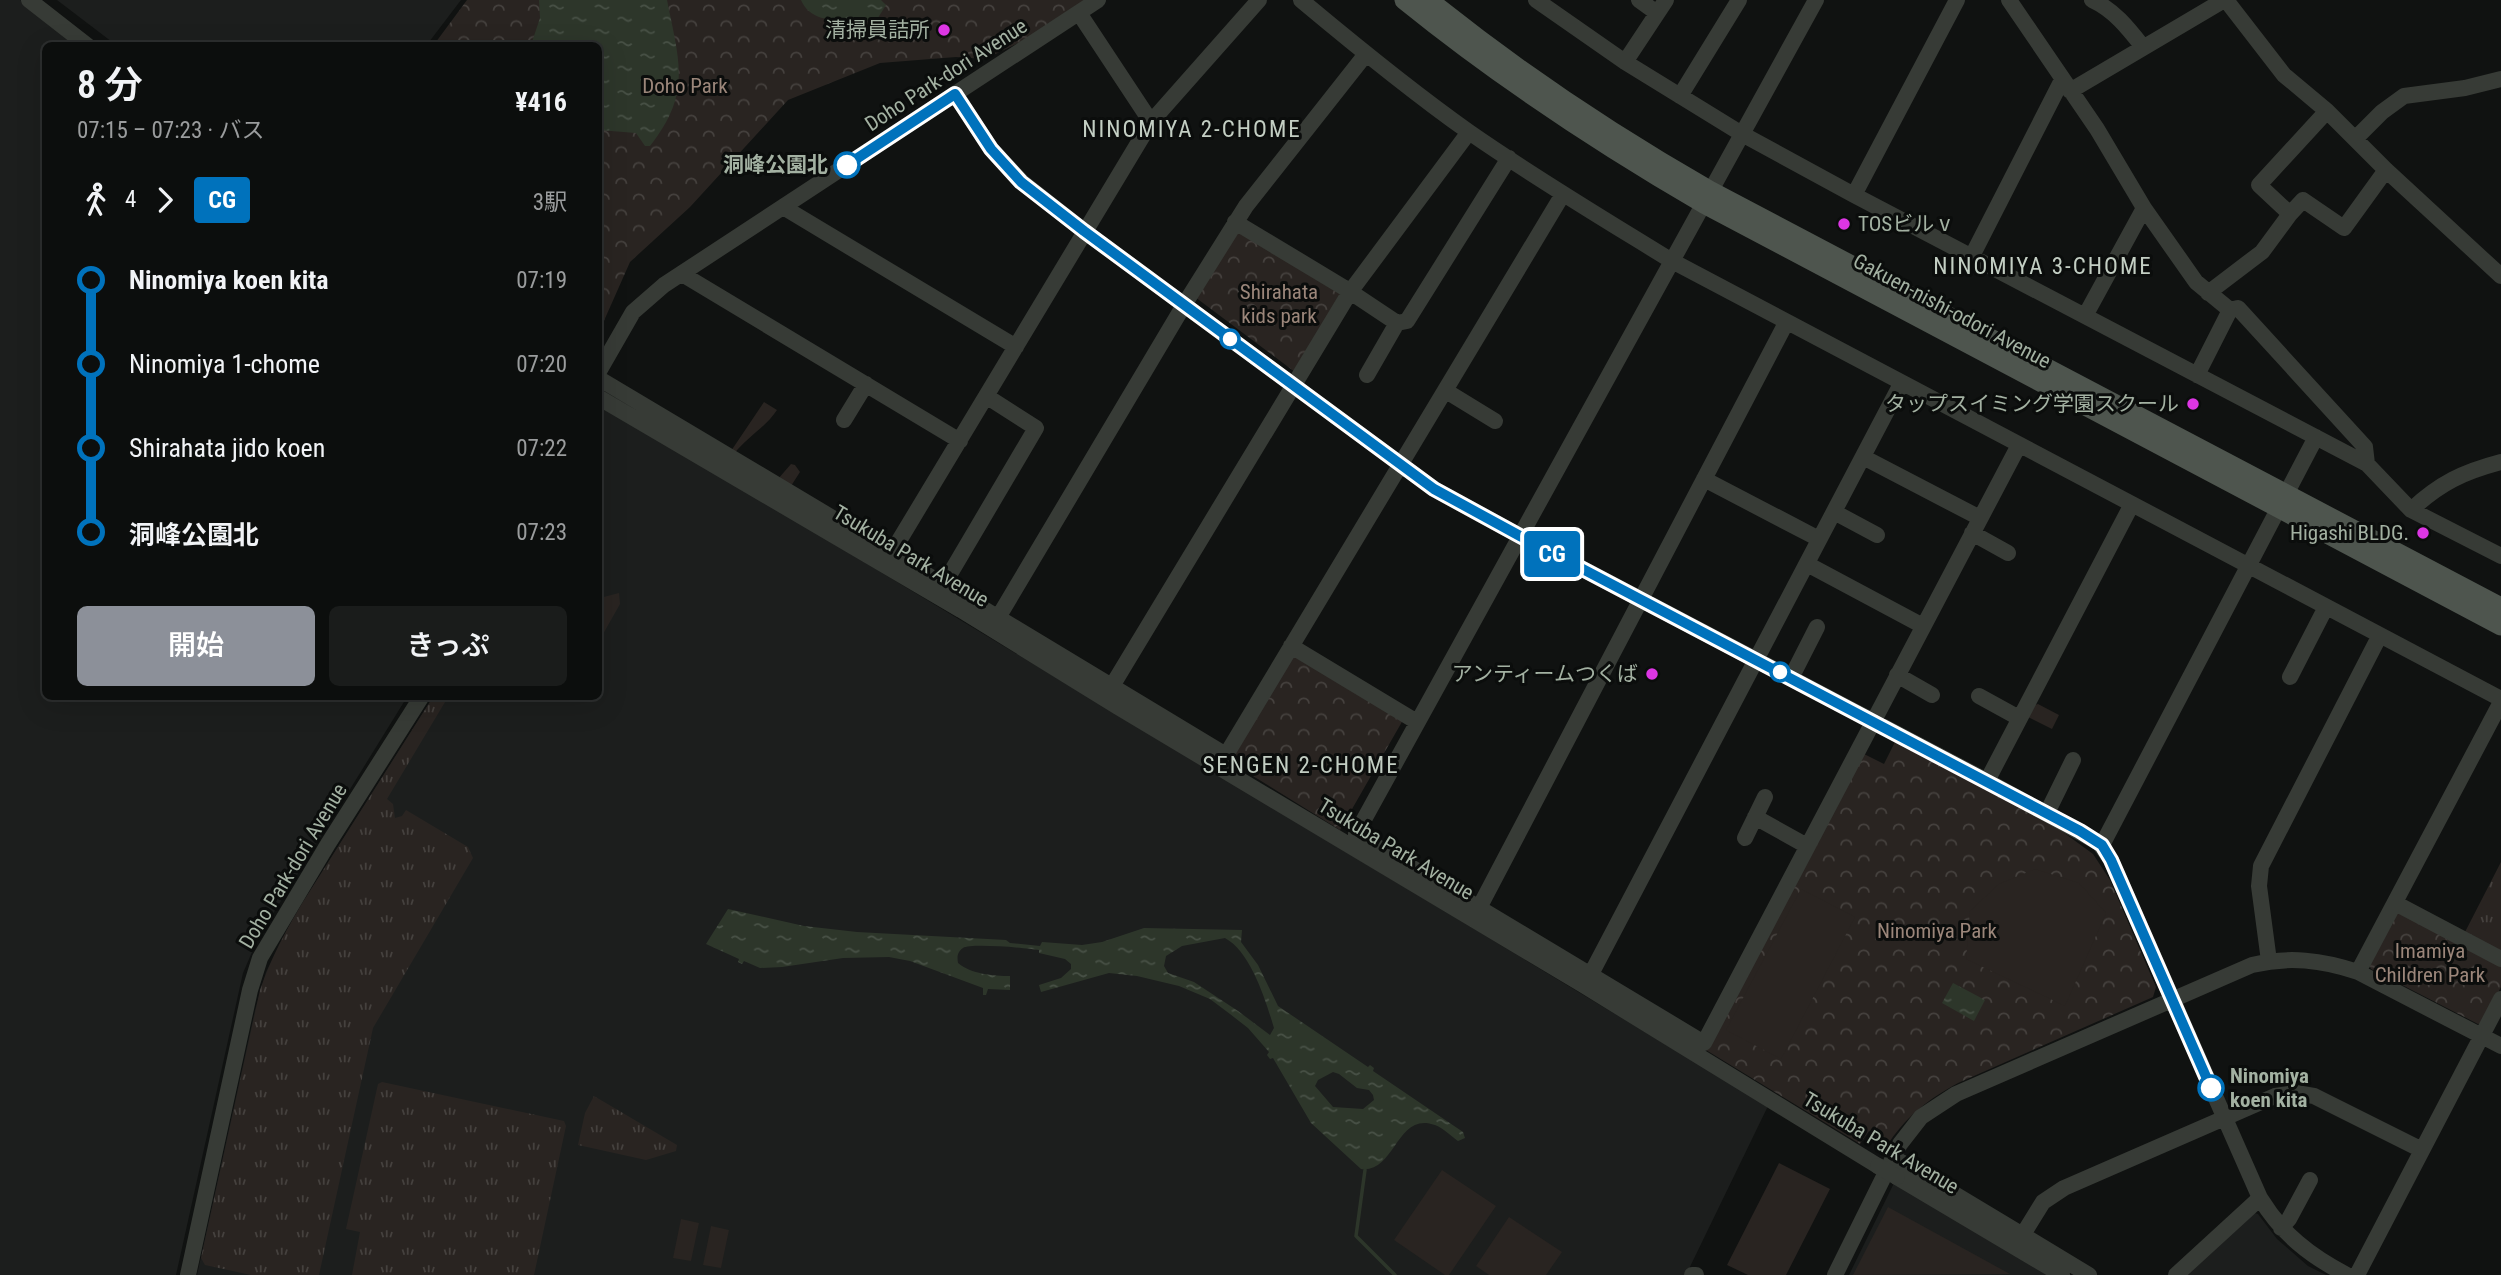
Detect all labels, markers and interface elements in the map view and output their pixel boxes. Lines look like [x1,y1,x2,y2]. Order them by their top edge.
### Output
street label: Doho Park-dori Avenue [861,14,1032,136]
place label: 清掃員詰所 [825,18,930,42]
marker: 清掃員詰所 [936,22,952,38]
text: 8 分 [77,63,143,107]
park label: Doho Park [642,74,728,98]
text: ¥416 [515,87,567,117]
district label: NINOMIYA 2-CHOME [1082,116,1302,143]
text: 07:15 – 07:23 · バス [77,117,264,144]
marker: 洞峰公園北 [834,152,860,178]
place label: 洞峰公園北 [723,153,828,177]
icon: walk [77,181,115,219]
icon: forward [146,181,184,219]
text: 4 [125,186,136,213]
text: CG [208,186,236,214]
text: 3駅 [533,189,567,216]
place label: TOSビルⅴ [1858,212,1955,236]
marker: TOSビルⅴ [1836,216,1852,232]
street label: Gakuen-nishi-odori Avenue [1849,249,2055,373]
district label: NINOMIYA 3-CHOME [1933,253,2153,280]
text: Ninomiya koen kita [129,265,328,295]
text: 07:19 [516,267,567,294]
park label: Shirahata kids park [1240,280,1318,328]
unlabelled marker [1220,329,1240,349]
text: Ninomiya 1-chome [129,349,320,379]
text: 07:20 [516,351,567,378]
place label: タップスイミング学園スクール [1885,392,2179,416]
marker: タップスイミング学園スクール [2185,396,2201,412]
text: Shirahata jido koen [129,433,325,463]
text: 07:22 [516,435,567,462]
street label: Tsukuba Park Avenue [829,500,993,612]
text: 07:23 [516,519,567,546]
text: 洞峰公園北 [129,520,259,550]
place label: Higashi BLDG. [2290,521,2409,545]
marker: Higashi BLDG. [2415,525,2431,541]
line badge: CG [1520,531,1584,577]
text: CG [1538,540,1566,568]
button: 開始 [77,606,315,686]
button: きっぷ [329,606,567,686]
place label: アンティームつくば [1452,662,1638,686]
unlabelled marker [1770,662,1790,682]
marker: アンティームつくば [1644,666,1660,682]
district label: SENGEN 2-CHOME [1202,752,1400,779]
street label: Doho Park-dori Avenue [234,779,352,953]
street label: Tsukuba Park Avenue [1314,793,1478,905]
park label: Ninomiya Park [1877,919,1998,943]
park label: Imamiya Children Park [2375,939,2486,987]
place label: Ninomiya koen kita [2230,1064,2309,1112]
marker: Ninomiya koen kita [2198,1075,2224,1101]
street label: Tsukuba Park Avenue [1799,1087,1963,1199]

